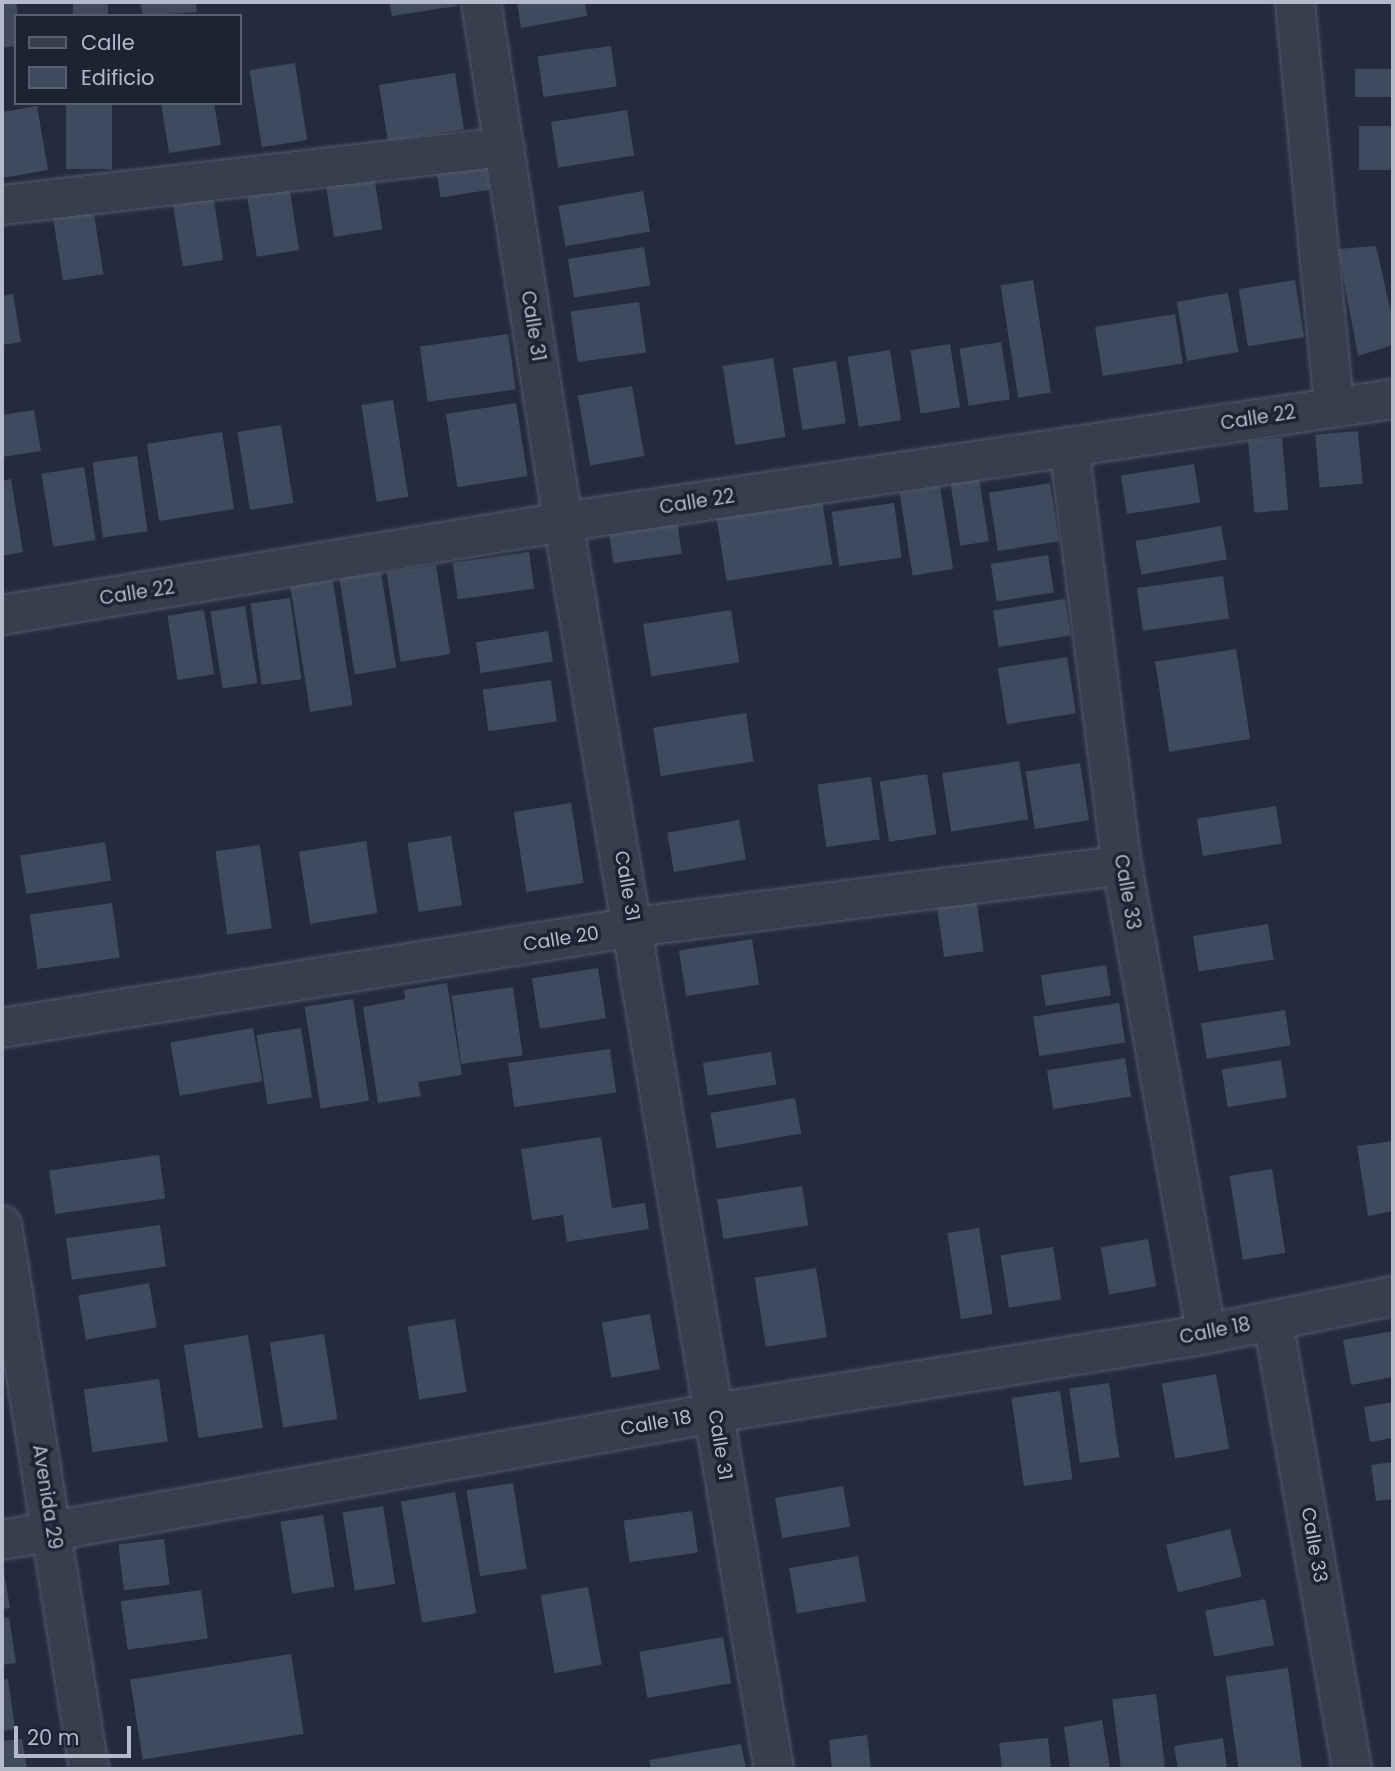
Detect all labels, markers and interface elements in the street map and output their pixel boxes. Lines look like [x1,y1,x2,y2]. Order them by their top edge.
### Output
legend [14,14,242,105]
text: Calle [81,28,135,57]
text: Edificio [81,63,155,92]
street label: Calle 31 [516,289,550,363]
street label: Calle 22 [1219,401,1297,435]
street label: Calle 22 [658,485,736,519]
street label: Calle 22 [98,576,176,610]
street label: Calle 31 [610,849,644,923]
street label: Calle 33 [1109,853,1145,931]
street label: Calle 20 [521,922,601,956]
street label: Calle 18 [1178,1313,1252,1349]
street label: Calle 18 [619,1406,693,1440]
street label: Calle 31 [703,1408,737,1482]
street label: Avenida 29 [27,1443,67,1551]
street label: Calle 33 [1296,1506,1332,1584]
scale bar [18,1712,135,1756]
text: 20 m [27,1723,80,1752]

